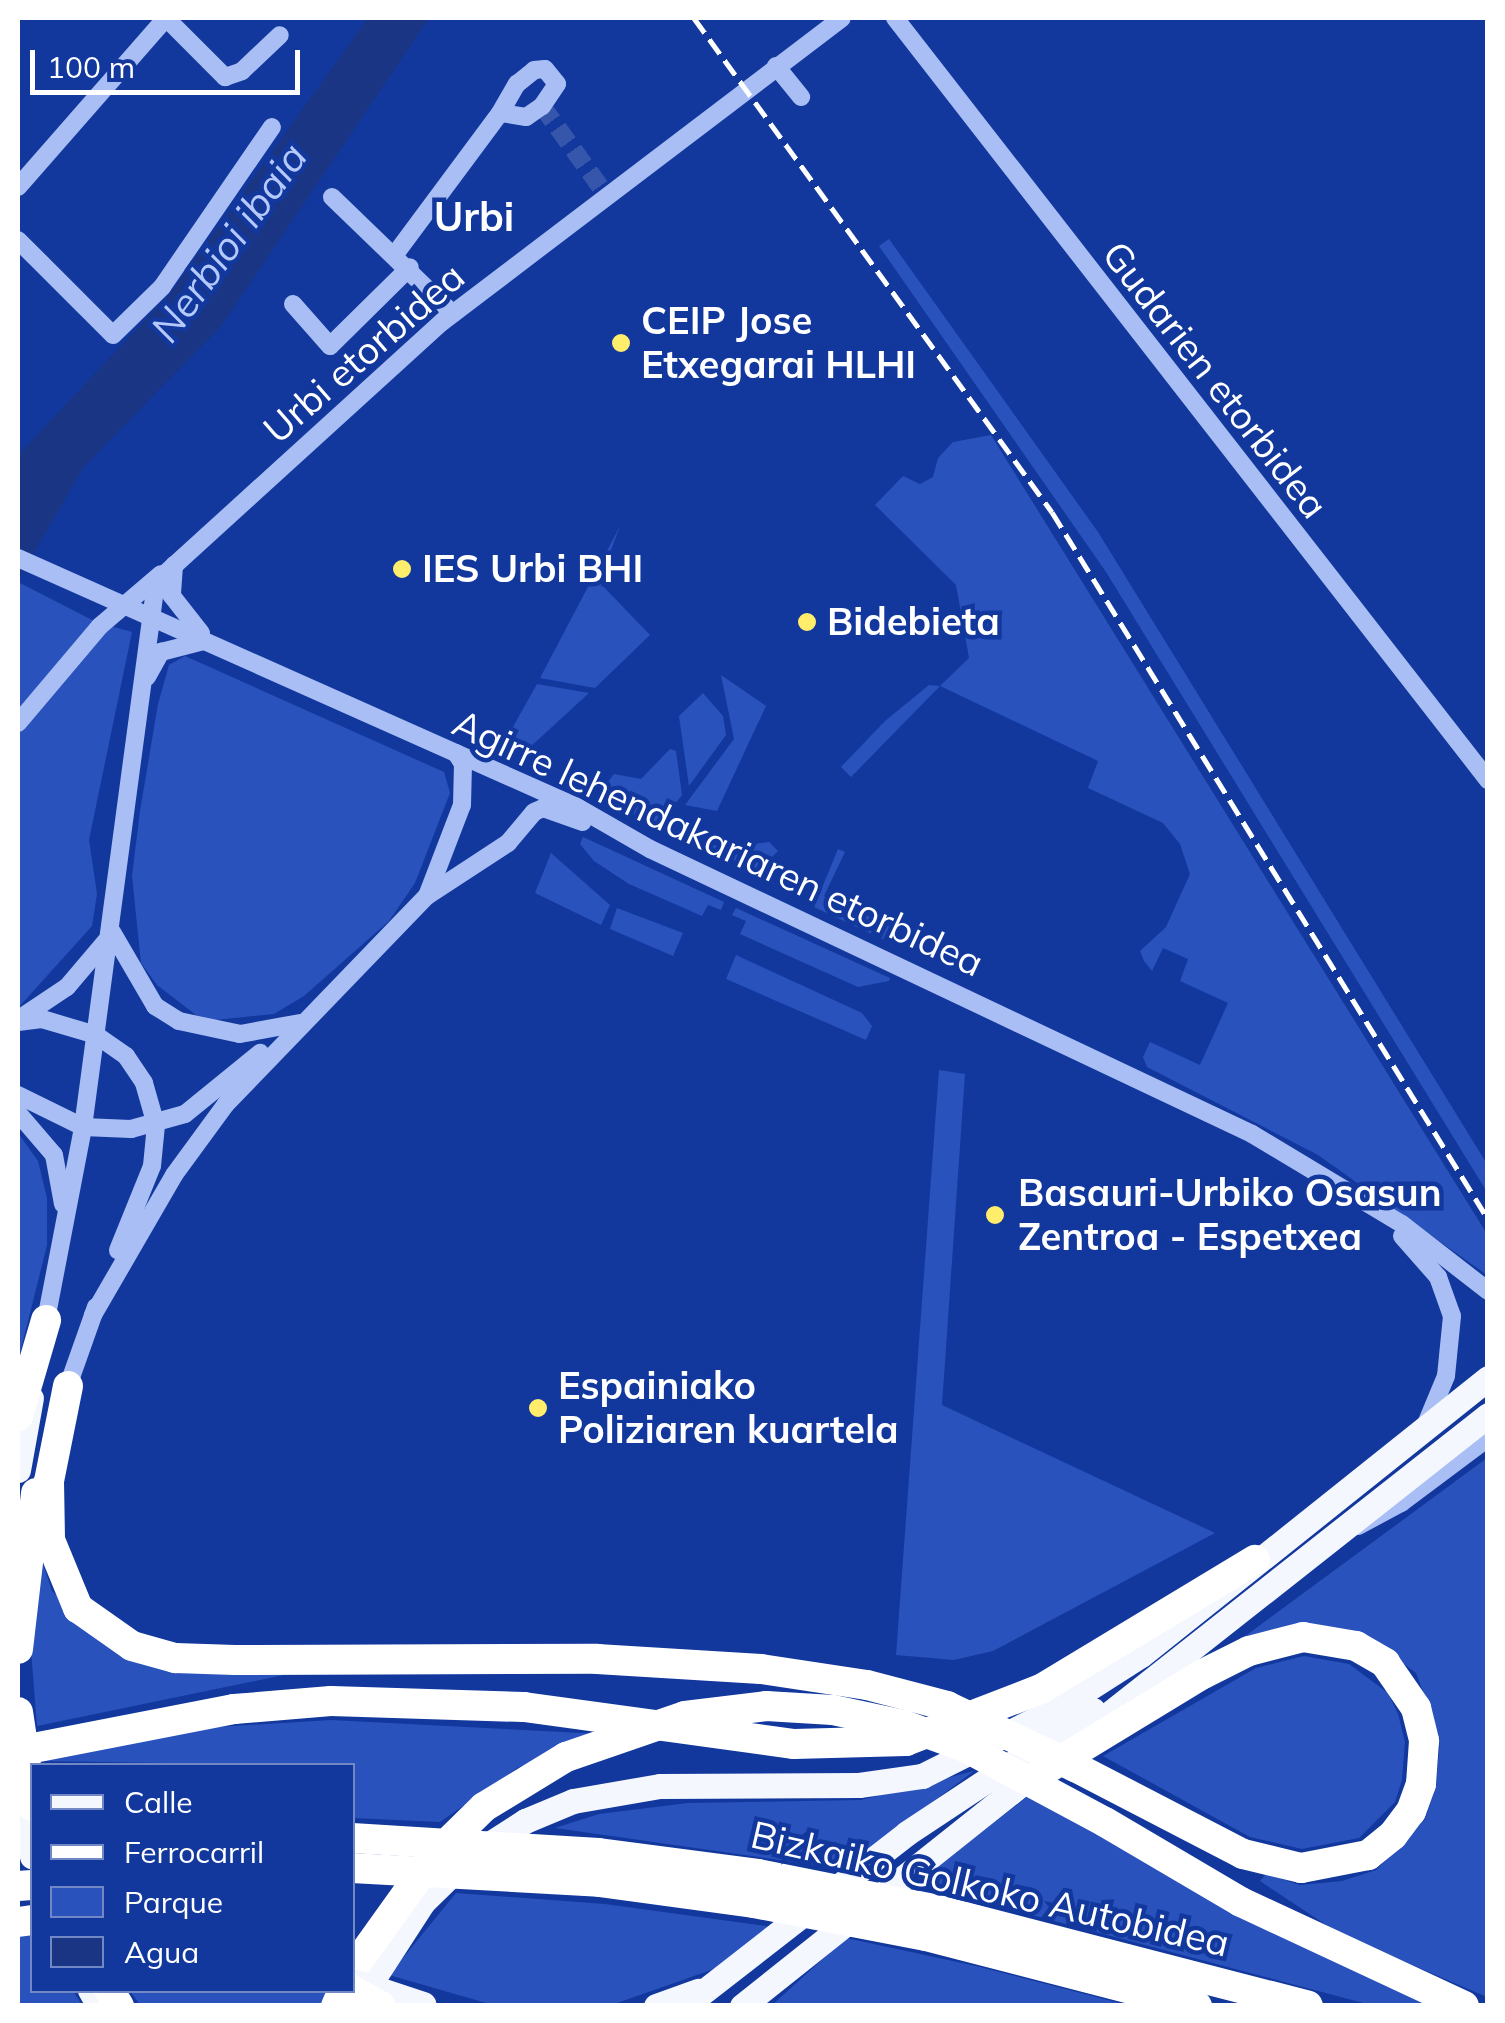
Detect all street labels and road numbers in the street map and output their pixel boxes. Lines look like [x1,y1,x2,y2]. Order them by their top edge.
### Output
street label: Gudarien etorbidea [1093,233,1337,527]
street label: Urbi etorbidea [254,254,474,452]
street label: Agirre lehendakariaren etorbidea [446,700,990,986]
street label: Bizkaiko Golkoko Autobidea [746,1812,1234,1966]

